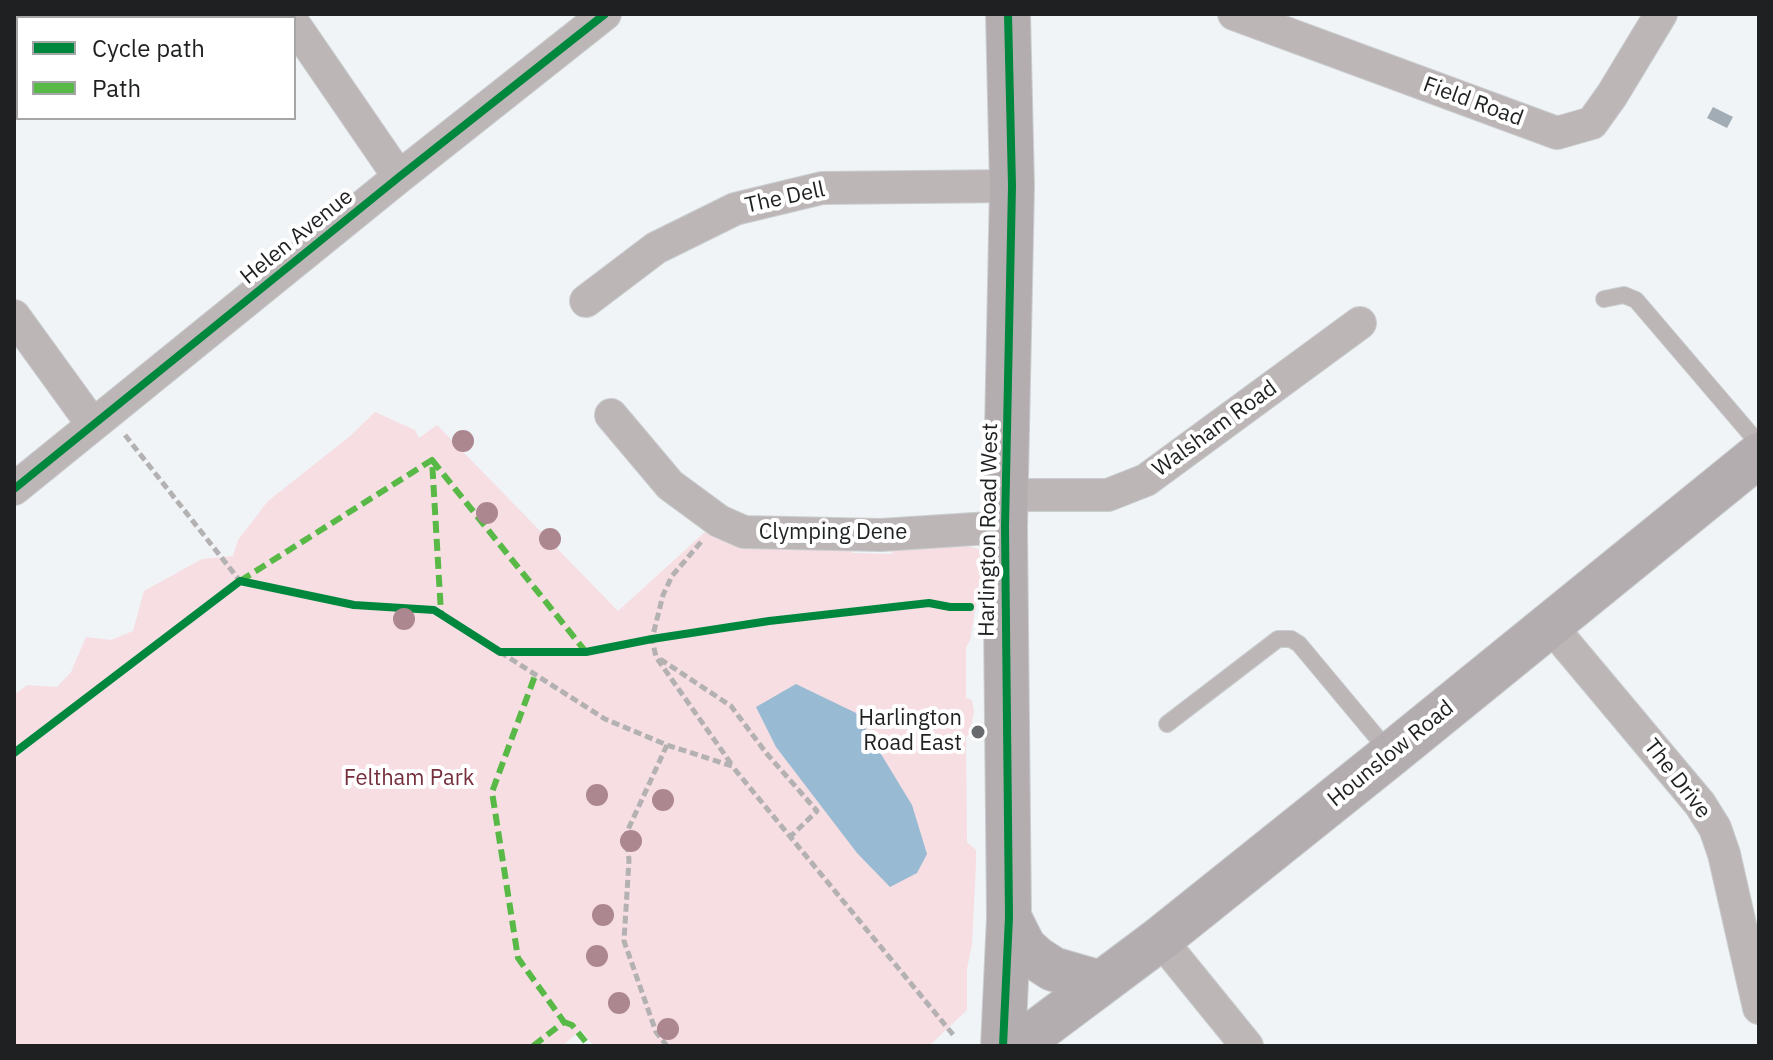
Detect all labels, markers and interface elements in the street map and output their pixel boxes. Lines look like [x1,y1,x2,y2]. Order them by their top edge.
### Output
legend [16,16,296,120]
text: Cycle path [92,32,205,64]
text: Path [92,72,141,104]
street label: Field Road [1419,72,1527,132]
street label: The Dell [743,177,827,219]
street label: Helen Avenue [236,184,358,290]
street label: Walsham Road [1148,375,1282,483]
street label: Harlington Road West [974,423,1004,637]
street label: Clymping Dene [759,520,907,546]
street label: Hounslow Road [1323,695,1459,813]
place label: Harlington Road East [859,706,962,758]
marker: Harlington Road East [969,723,987,741]
street label: The Drive [1638,734,1716,824]
park label: Feltham Park [344,766,474,792]

